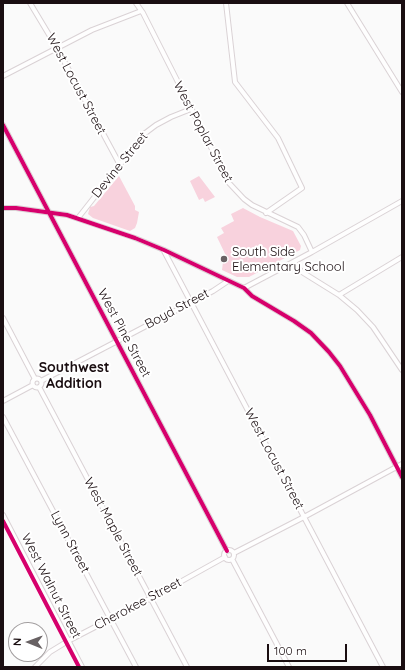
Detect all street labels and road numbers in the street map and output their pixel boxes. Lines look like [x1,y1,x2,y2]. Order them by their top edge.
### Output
street label: West Locust Street [43,31,109,137]
street label: West Poplar Street [170,79,236,185]
street label: Devine Street [89,129,151,201]
street label: West Pine Street [94,286,154,380]
street label: Boyd Street [142,286,212,332]
street label: West Locust Street [241,406,307,512]
street label: West Maple Street [80,475,146,579]
street label: Lynn Street [47,508,93,576]
street label: West Walnut Street [18,531,84,641]
street label: Cherokee Street [92,575,184,633]

